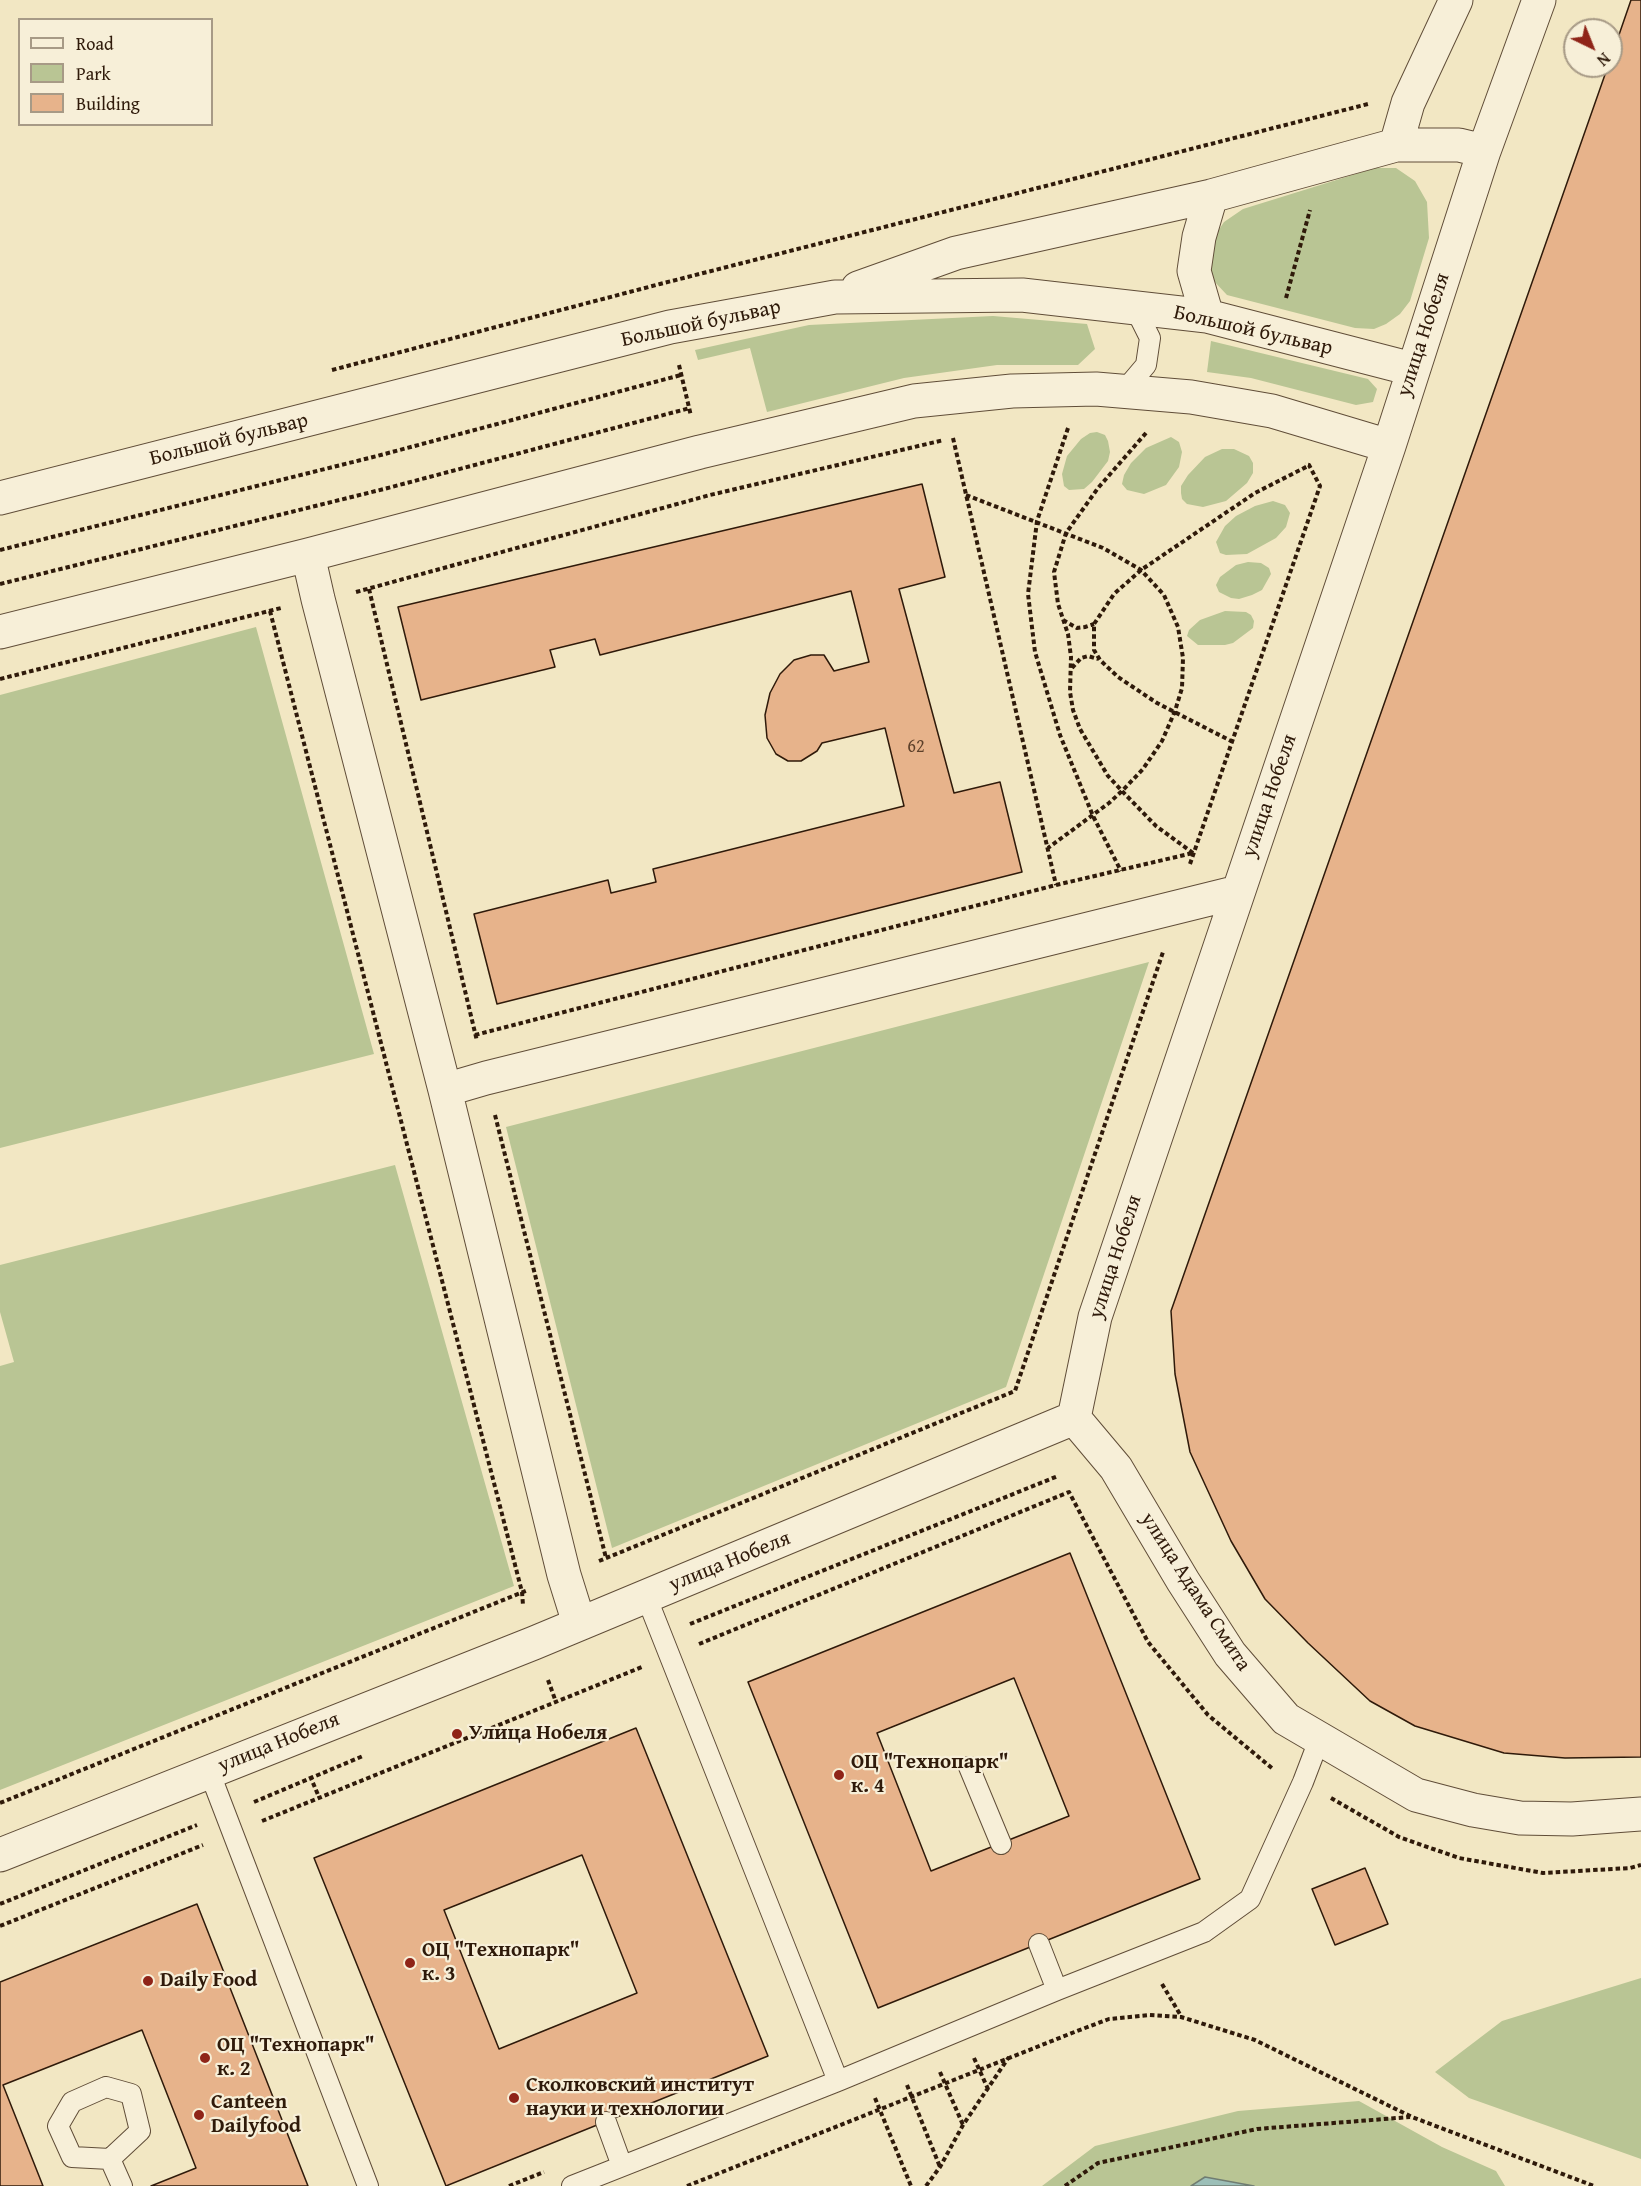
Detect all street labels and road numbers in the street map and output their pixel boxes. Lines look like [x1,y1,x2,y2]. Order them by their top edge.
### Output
street label: улица Нобеля [1392,270,1456,400]
street label: Большой бульвар [619,295,783,353]
street label: Большой бульвар [1171,300,1335,362]
street label: Большой бульвар [147,408,311,472]
street label: улица Нобеля [1237,731,1303,861]
street label: улица Нобеля [1084,1192,1148,1322]
street label: улица Адама Смита [1134,1508,1256,1676]
street label: улица Нобеля [666,1526,794,1598]
street label: улица Нобеля [215,1707,343,1779]

